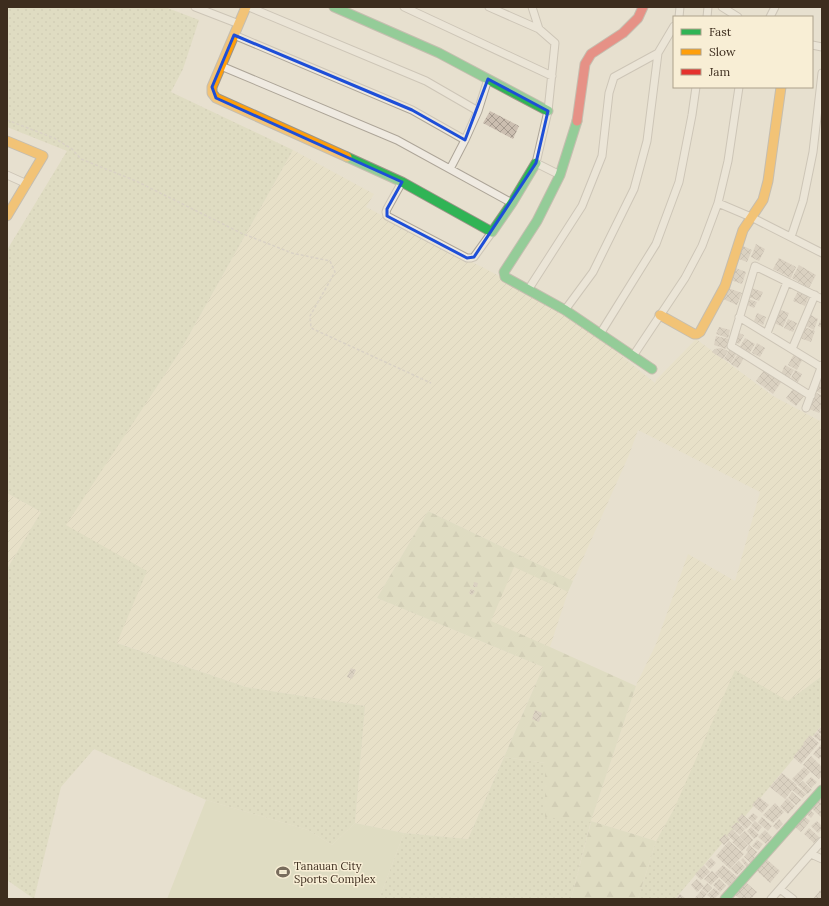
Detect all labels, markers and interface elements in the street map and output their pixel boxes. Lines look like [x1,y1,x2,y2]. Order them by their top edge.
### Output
legend [673,16,813,88]
text: Fast [709,24,732,39]
text: Slow [709,44,736,59]
text: Jam [708,64,730,79]
place label: Tanauan City Sports Complex [294,859,376,886]
sports icon: Tanauan City Sports Complex [275,864,291,880]

